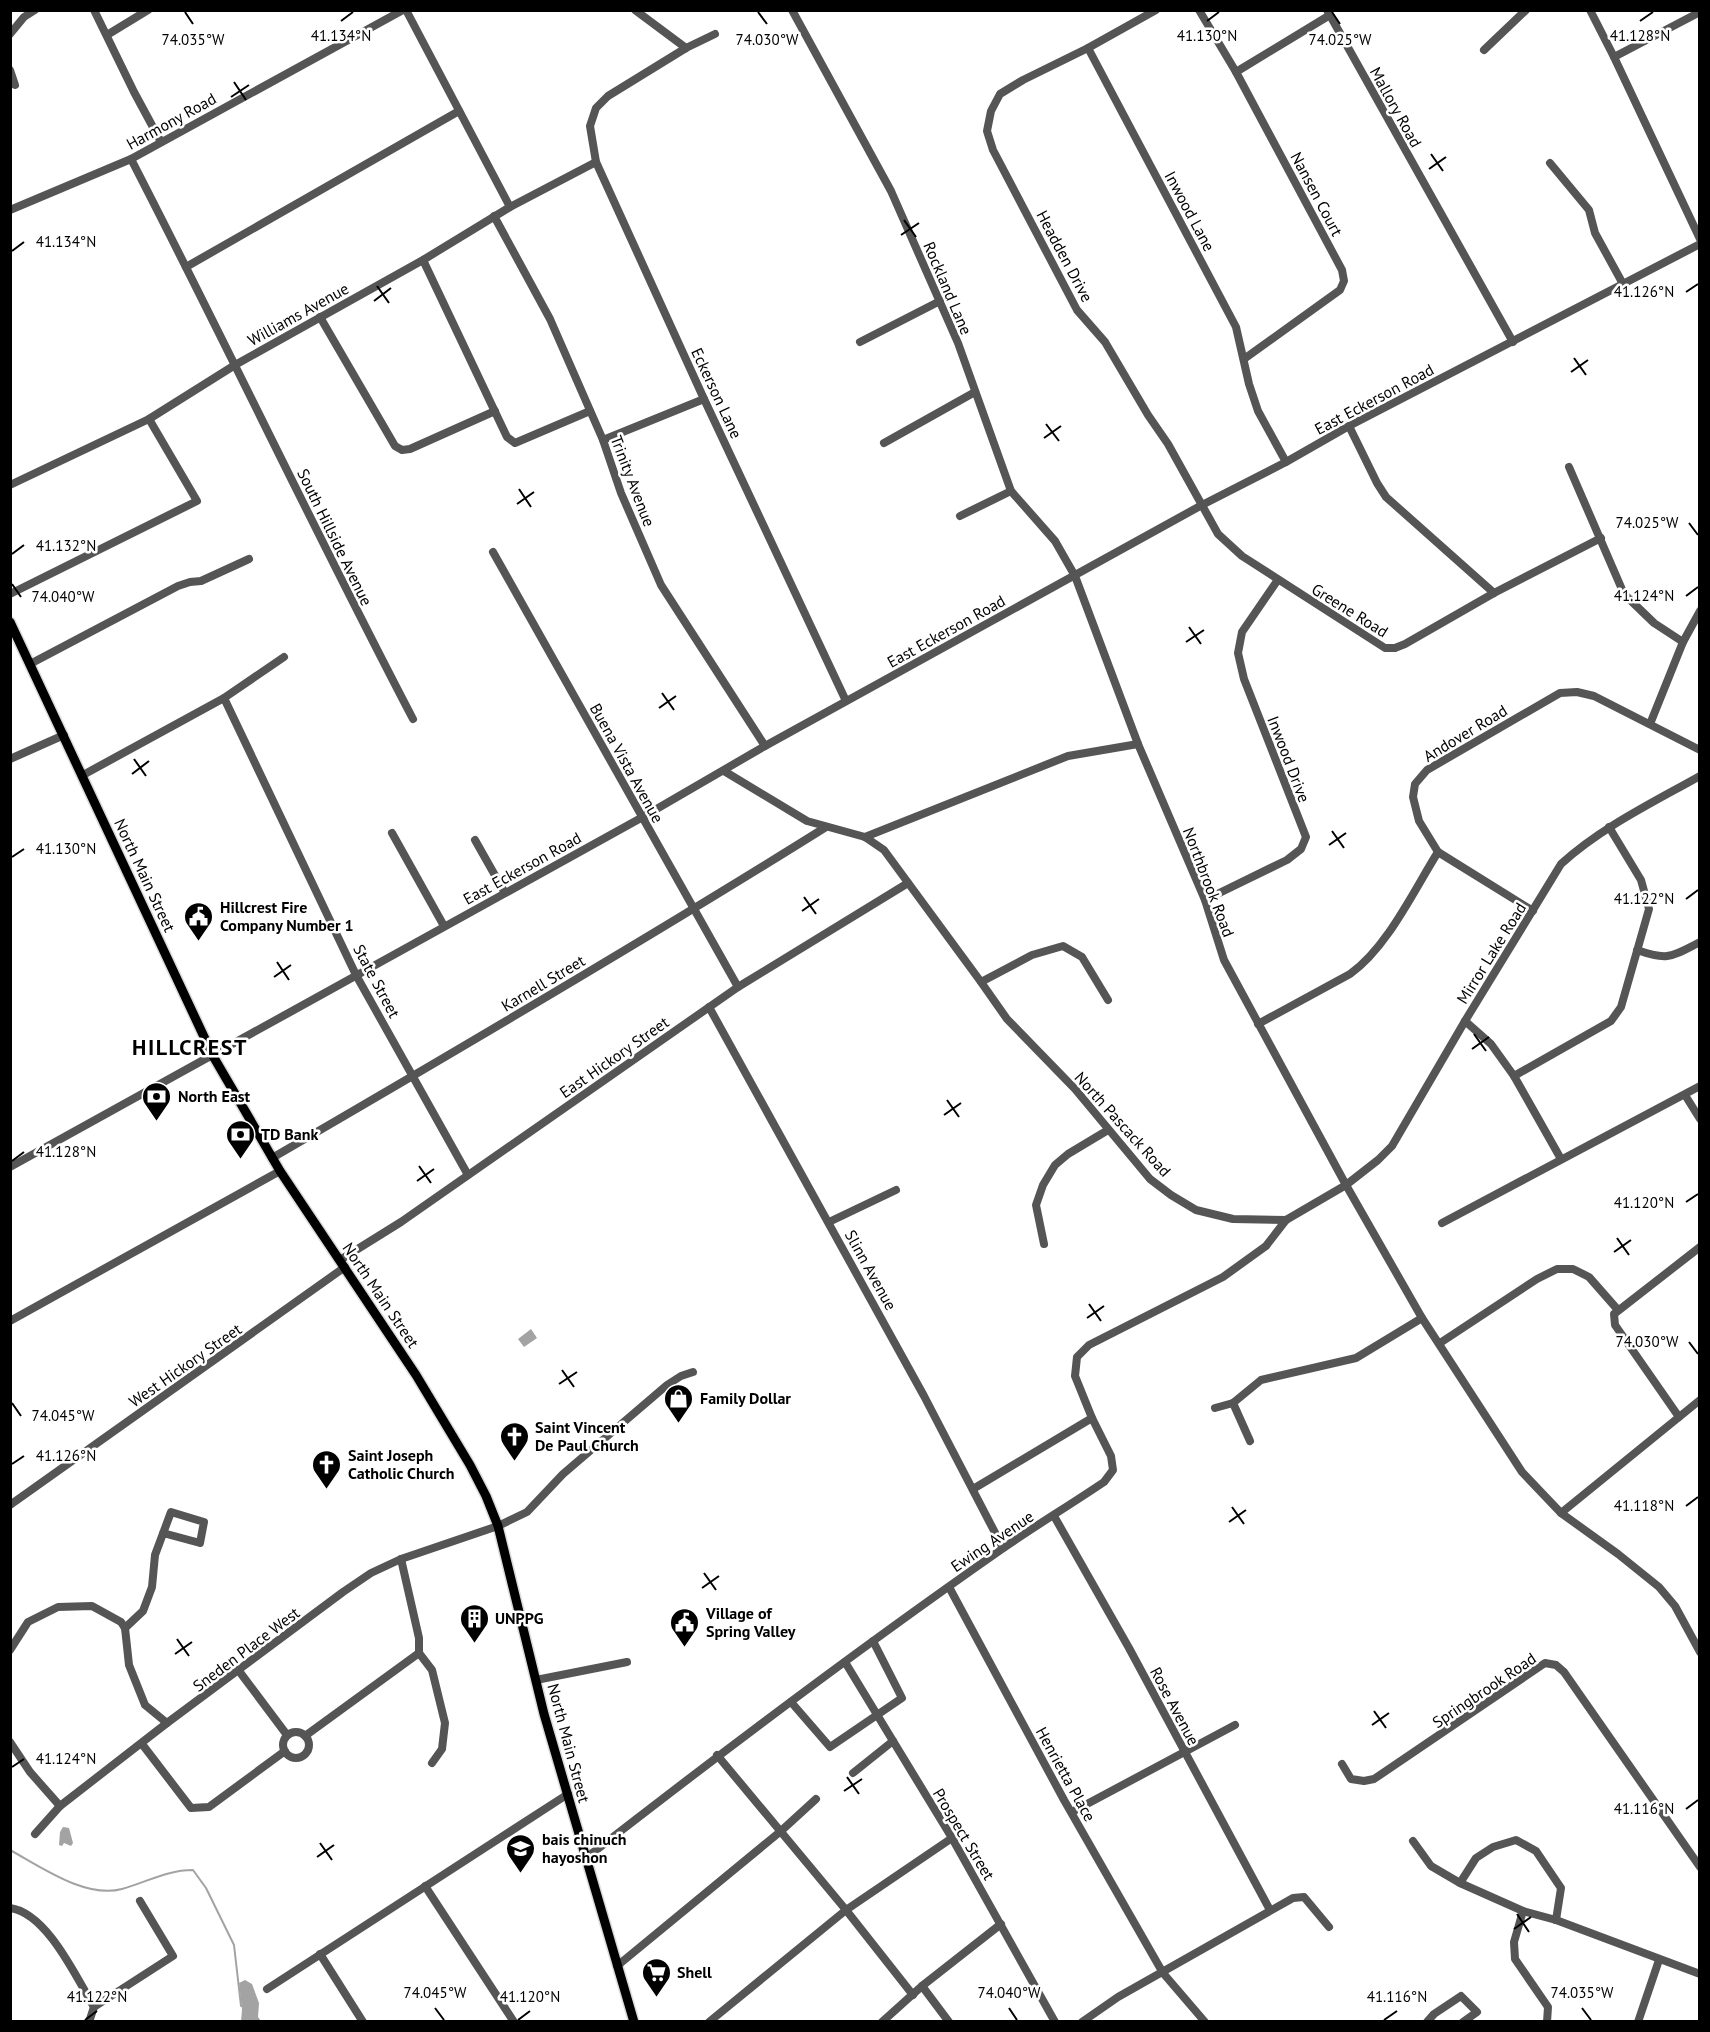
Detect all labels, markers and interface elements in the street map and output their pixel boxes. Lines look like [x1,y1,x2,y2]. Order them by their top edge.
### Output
text: 41.134°N [311,26,371,45]
text: 41.130°N [1177,26,1237,45]
text: 41.128°N [1610,26,1670,45]
text: 74.035°W [162,30,225,49]
text: 74.030°W [736,30,799,49]
text: 74.025°W [1309,30,1372,49]
street label: Mallory Road [1366,63,1426,151]
street label: Harmony Road [123,88,219,154]
street label: Nansen Court [1286,148,1348,240]
street label: Inwood Lane [1161,168,1219,254]
street label: Headden Drive [1032,207,1098,305]
text: 41.134°N [36,232,96,251]
street label: Rockland Lane [919,238,977,338]
street label: Williams Avenue [244,278,352,350]
text: 41.126°N [1614,282,1674,301]
street label: Eckerson Lane [687,344,747,442]
street label: East Eckerson Road [1311,359,1437,439]
street label: Trinity Avenue [606,433,660,529]
street label: South Hillside Avenue [293,465,377,609]
text: 74.025°W [1616,513,1679,532]
text: 41.132°N [36,536,96,555]
street label: Greene Road [1308,579,1392,641]
text: 41.124°N [1614,586,1674,605]
text: 74.040°W [32,587,95,606]
street label: East Eckerson Road [883,590,1009,672]
street label: Buena Vista Avenue [586,700,668,826]
street label: Andover Road [1419,700,1511,766]
street label: Inwood Drive [1263,713,1315,805]
street label: North Main Street [110,815,180,935]
street label: Northbrook Road [1179,824,1239,940]
street label: East Eckerson Road [459,827,585,909]
text: 41.130°N [36,839,96,858]
text: 41.122°N [1614,889,1674,908]
place label: Hillcrest Fire Company Number 1 [220,897,354,935]
street label: Mirror Lake Road [1452,899,1530,1007]
public building icon: Hillcrest Fire Company Number 1 [183,900,215,942]
street label: State Street [349,941,405,1022]
street label: Karnell Street [498,950,589,1016]
street label: East Hickory Street [556,1012,673,1102]
district label: HILLCREST [132,1033,248,1061]
street label: North Pascack Road [1071,1067,1175,1181]
bank icon: North East [141,1080,173,1122]
place label: North East [178,1086,251,1106]
bank icon: TD Bank [224,1118,256,1160]
place label: TD Bank [261,1124,318,1144]
text: 41.128°N [36,1142,96,1161]
text: 41.120°N [1614,1193,1674,1212]
street label: Slinn Avenue [841,1226,901,1314]
street label: North Main Street [338,1239,424,1352]
street label: West Hickory Street [125,1318,246,1411]
text: 74.030°W [1616,1332,1679,1351]
shop icon: Family Dollar [663,1382,695,1424]
place label: Family Dollar [700,1388,791,1408]
text: 74.045°W [32,1406,95,1425]
place label: Saint Vincent De Paul Church [535,1417,639,1455]
church icon: Saint Vincent De Paul Church [498,1420,530,1462]
place label: Saint Joseph Catholic Church [348,1445,455,1483]
text: 41.126°N [36,1446,96,1465]
church icon: Saint Joseph Catholic Church [311,1448,343,1490]
text: 41.118°N [1614,1496,1674,1515]
street label: Ewing Avenue [947,1506,1037,1576]
street label: Sneden Place West [189,1602,304,1696]
building icon: UNPPG [458,1602,490,1644]
place label: Village of Spring Valley [705,1603,796,1641]
public building icon: Village of Spring Valley [669,1606,701,1648]
place label: UNPPG [495,1608,544,1628]
street label: Springbrook Road [1428,1648,1540,1732]
street label: Rose Avenue [1146,1663,1204,1749]
street label: North Main Street [543,1681,595,1805]
street label: Henrietta Place [1032,1723,1100,1825]
text: 41.124°N [36,1749,96,1768]
street label: Prospect Street [929,1784,1000,1884]
text: 41.116°N [1614,1799,1674,1818]
place label: bais chinuch hayoshon [542,1829,627,1867]
school or university icon: bais chinuch hayoshon [505,1832,537,1874]
supermarket icon: Shell [640,1956,672,1998]
place label: Shell [677,1962,712,1982]
text: 74.045°W [404,1983,467,2002]
text: 74.040°W [978,1983,1041,2002]
text: 74.035°W [1551,1983,1614,2002]
text: 41.122°N [67,1987,127,2006]
text: 41.120°N [500,1987,560,2006]
text: 41.116°N [1367,1987,1427,2006]

